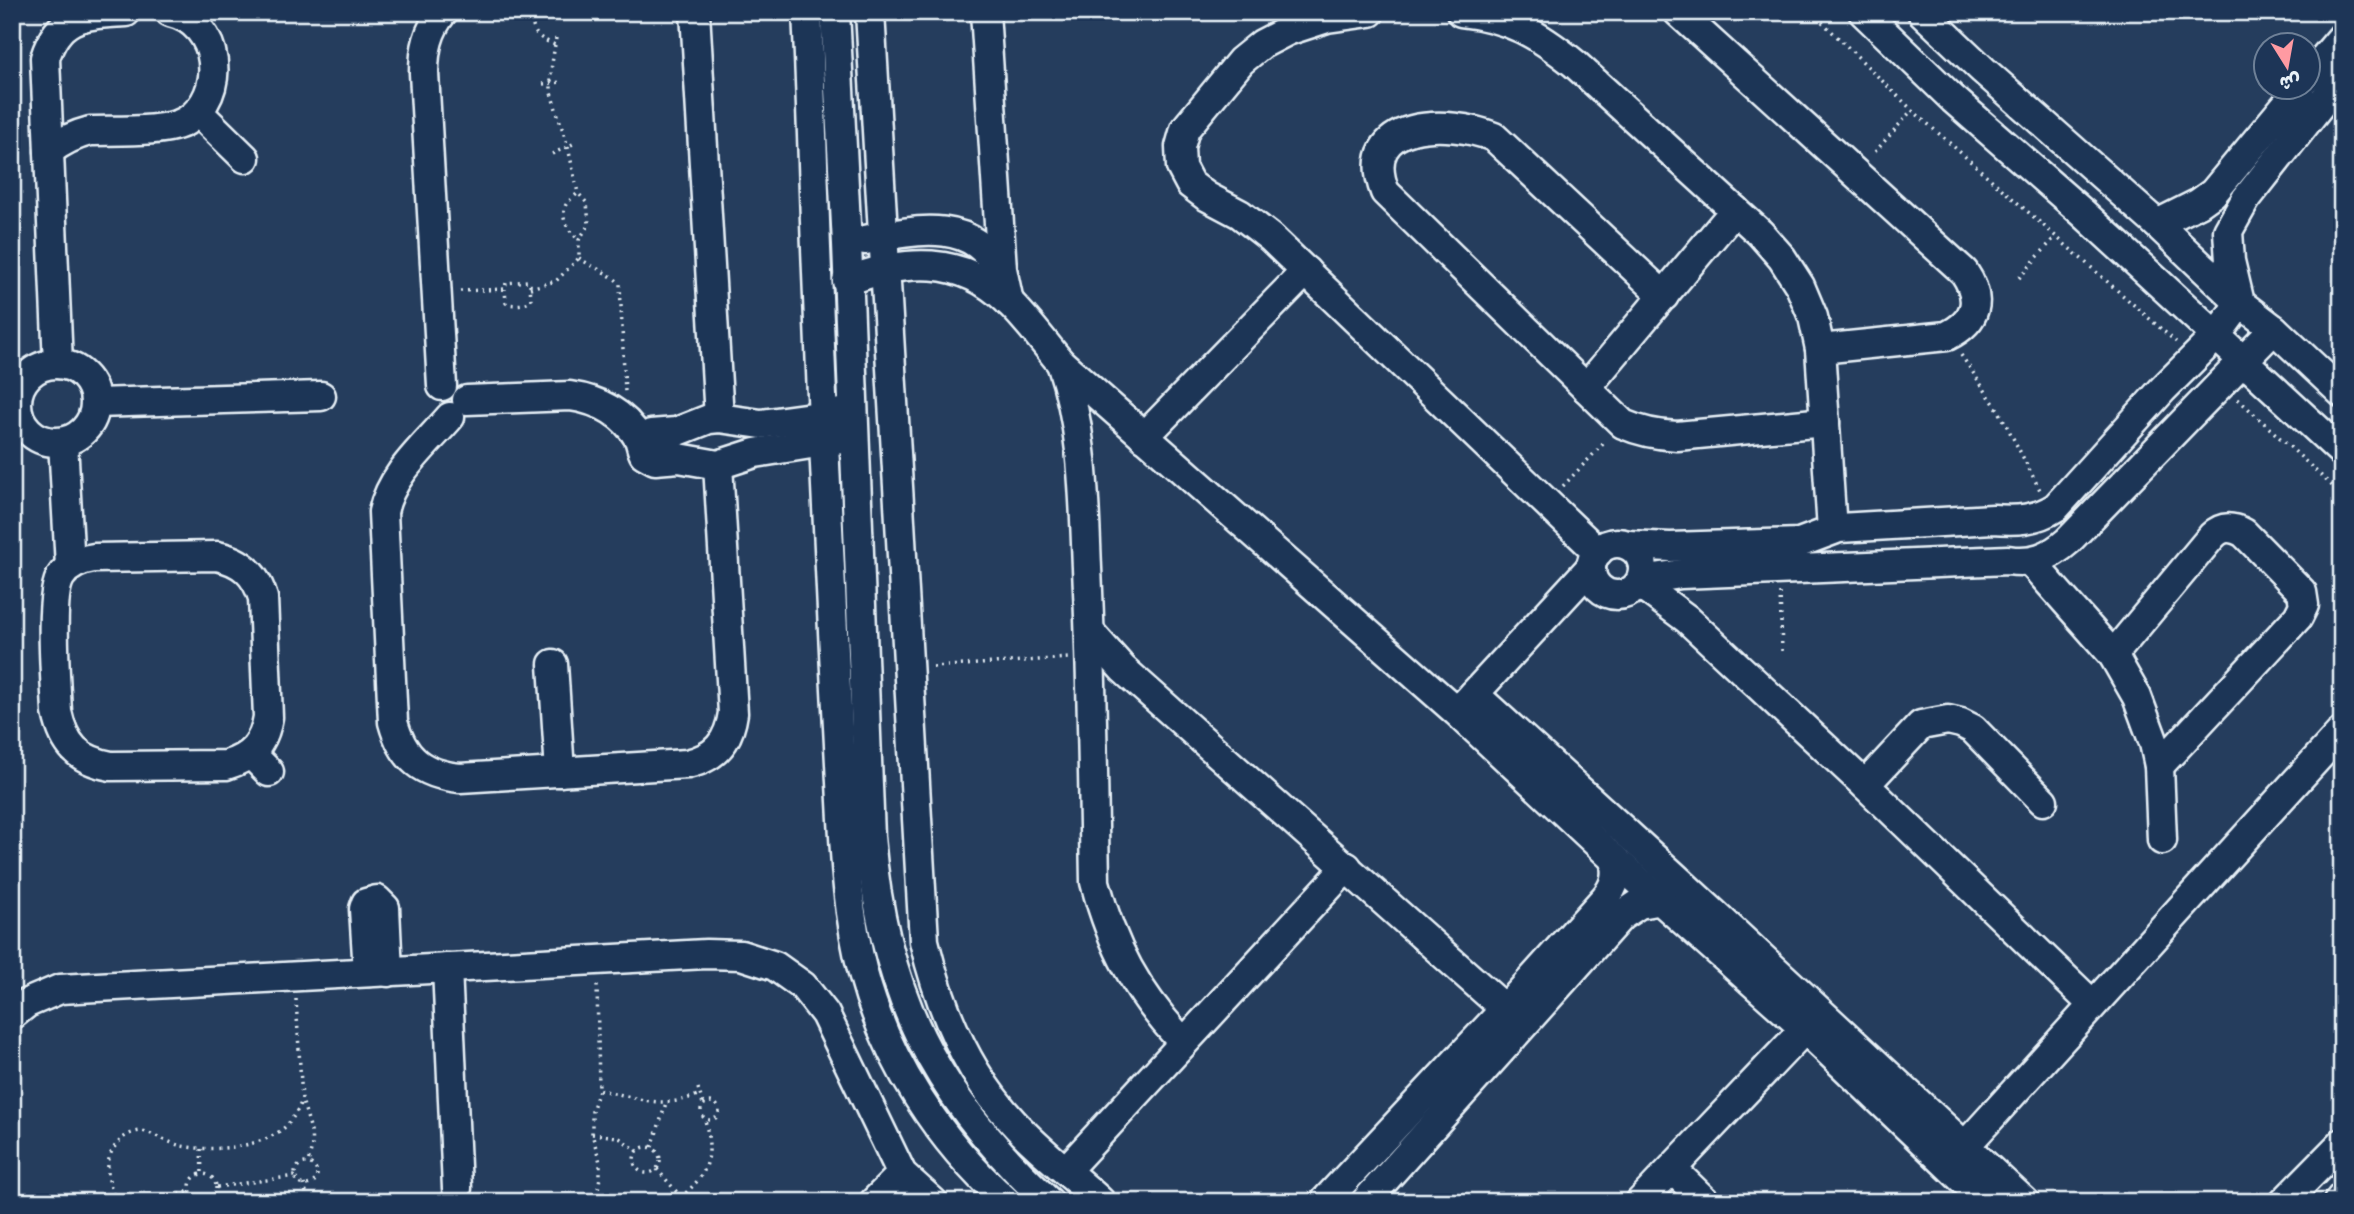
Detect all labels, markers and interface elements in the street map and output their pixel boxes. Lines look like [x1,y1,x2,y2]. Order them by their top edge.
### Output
north arrow [2252,32,2322,102]
text: ش [2277,66,2303,96]

